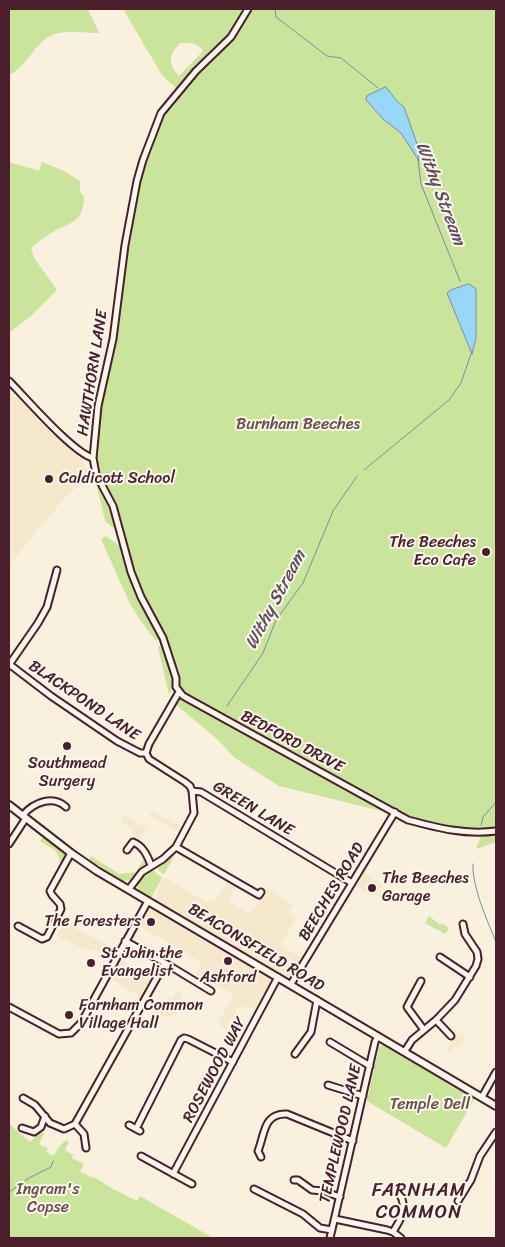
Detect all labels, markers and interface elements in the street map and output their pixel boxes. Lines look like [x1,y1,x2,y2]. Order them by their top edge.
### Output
water label: Withy Stream [410,139,470,249]
street label: HAWTHORN LANE [74,309,112,437]
park label: Burnham Beeches [236,415,360,435]
place label: Caldicott School [59,469,175,489]
marker: Caldicott School [43,473,55,485]
place label: The Beeches Eco Cafe [389,533,476,571]
marker: The Beeches Eco Cafe [480,546,492,558]
water label: Withy Stream [241,547,311,653]
street label: BLACKPOND LANE [25,657,143,745]
street label: BEDFORD DRIVE [237,707,347,777]
marker: Southmead Surgery [61,740,73,752]
place label: Southmead Surgery [28,754,106,792]
street label: GREEN LANE [209,777,297,841]
street label: BEECHES ROAD [295,839,369,945]
place label: The Beeches Garage [382,869,469,907]
marker: The Beeches Garage [366,882,378,894]
street label: BEACONSFIELD ROAD [184,900,328,996]
place label: The Foresters [44,912,141,932]
marker: The Foresters [145,916,157,928]
place label: St John the Evangelist [101,944,183,982]
marker: Ashford [222,955,234,967]
marker: St John the Evangelist [85,957,97,969]
place label: Ashford [200,968,256,988]
place label: Farnham Common Village Hall [79,996,203,1034]
marker: Farnham Common Village Hall [63,1009,75,1021]
street label: ROSEWOOD WAY [179,1014,251,1126]
street label: TEMPLEWOOD LANE [316,1063,366,1205]
park label: Temple Dell [390,1095,470,1115]
park label: Ingram's Copse [16,1180,80,1218]
district label: FARNHAM COMMON [371,1180,467,1224]

